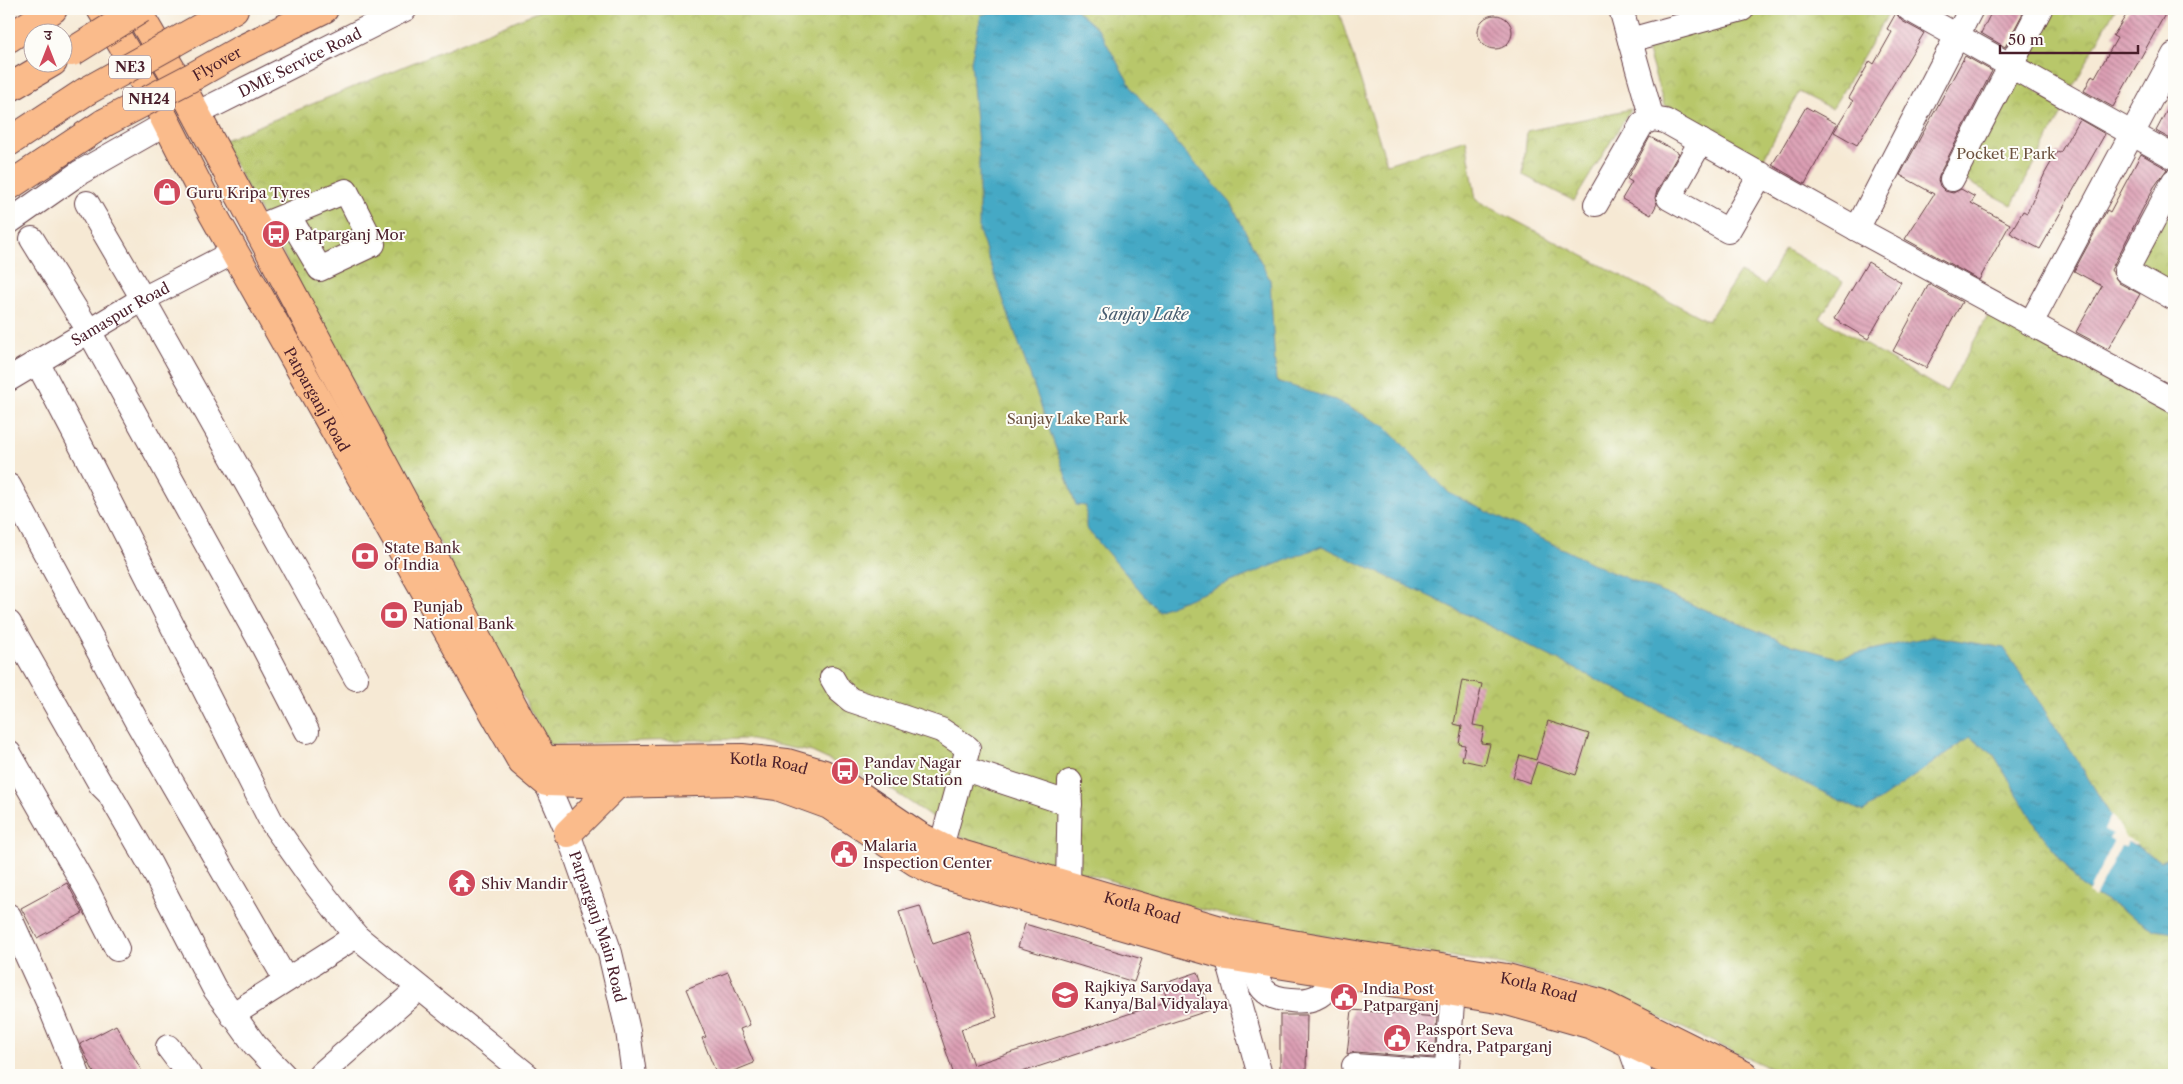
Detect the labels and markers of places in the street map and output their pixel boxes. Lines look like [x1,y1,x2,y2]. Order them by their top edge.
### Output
shop icon: Guru Kripa Tyres [152,177,182,207]
place label: Guru Kripa Tyres [186,183,310,202]
bus stop icon: Patparganj Mor [261,219,291,249]
place label: Patparganj Mor [295,225,406,244]
place label: State Bank of India [384,538,462,574]
bank icon: State Bank of India [350,541,380,571]
place label: Punjab National Bank [413,597,516,633]
bank icon: Punjab National Bank [379,600,409,630]
place label: Pandav Nagar Police Station [864,753,963,789]
bus stop icon: Pandav Nagar Police Station [830,756,860,786]
place label: Malaria Inspection Center [863,836,993,872]
public building icon: Malaria Inspection Center [829,839,859,869]
temple icon: Shiv Mandir [447,868,477,898]
place label: Shiv Mandir [481,874,568,893]
place label: Rajkiya Sarvodaya Kanya/Bal Vidyalaya [1084,977,1228,1013]
place label: India Post Patparganj [1363,979,1439,1015]
school or university icon: Rajkiya Sarvodaya Kanya/Bal Vidyalaya [1050,980,1080,1010]
public building icon: India Post Patparganj [1329,982,1359,1012]
place label: Passport Seva Kendra, Patparganj [1416,1020,1552,1056]
public building icon: Passport Seva Kendra, Patparganj [1382,1023,1412,1053]

